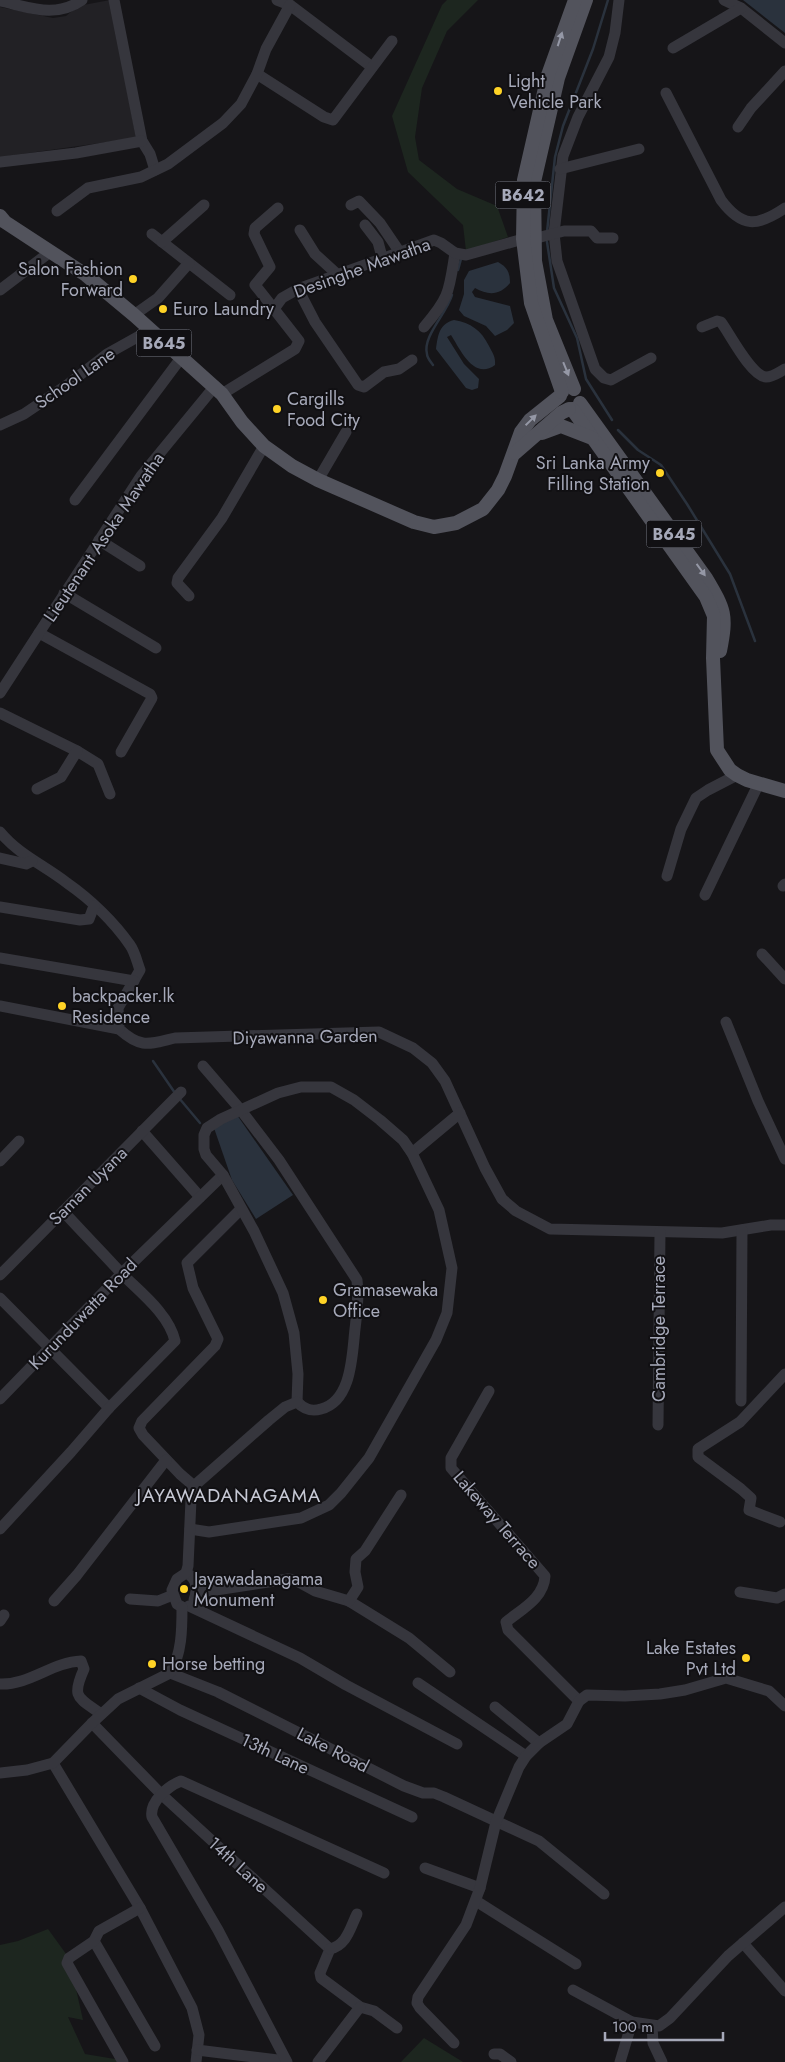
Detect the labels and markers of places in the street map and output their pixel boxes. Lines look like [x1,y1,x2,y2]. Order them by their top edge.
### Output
place label: Light Vehicle Park [508,68,601,115]
marker: Light Vehicle Park [492,85,504,97]
place label: Salon Fashion Forward [18,256,123,303]
marker: Salon Fashion Forward [127,273,139,285]
place label: Euro Laundry [173,296,274,322]
marker: Euro Laundry [157,303,169,315]
place label: Cargills Food City [287,386,360,433]
marker: Cargills Food City [271,403,283,415]
place label: Sri Lanka Army Filling Station [536,450,650,497]
marker: Sri Lanka Army Filling Station [654,467,666,479]
place label: backpacker.lk Residence [72,983,175,1030]
marker: backpacker.lk Residence [56,1000,68,1012]
place label: Gramasewaka Office [333,1277,438,1324]
marker: Gramasewaka Office [317,1294,329,1306]
place label: Jayawadanagama Monument [192,1566,323,1613]
marker: Jayawadanagama Monument [178,1583,190,1595]
place label: Lake Estates Pvt Ltd [646,1635,736,1682]
place label: Horse betting [162,1651,265,1677]
marker: Lake Estates Pvt Ltd [740,1652,752,1664]
marker: Horse betting [146,1658,158,1670]

